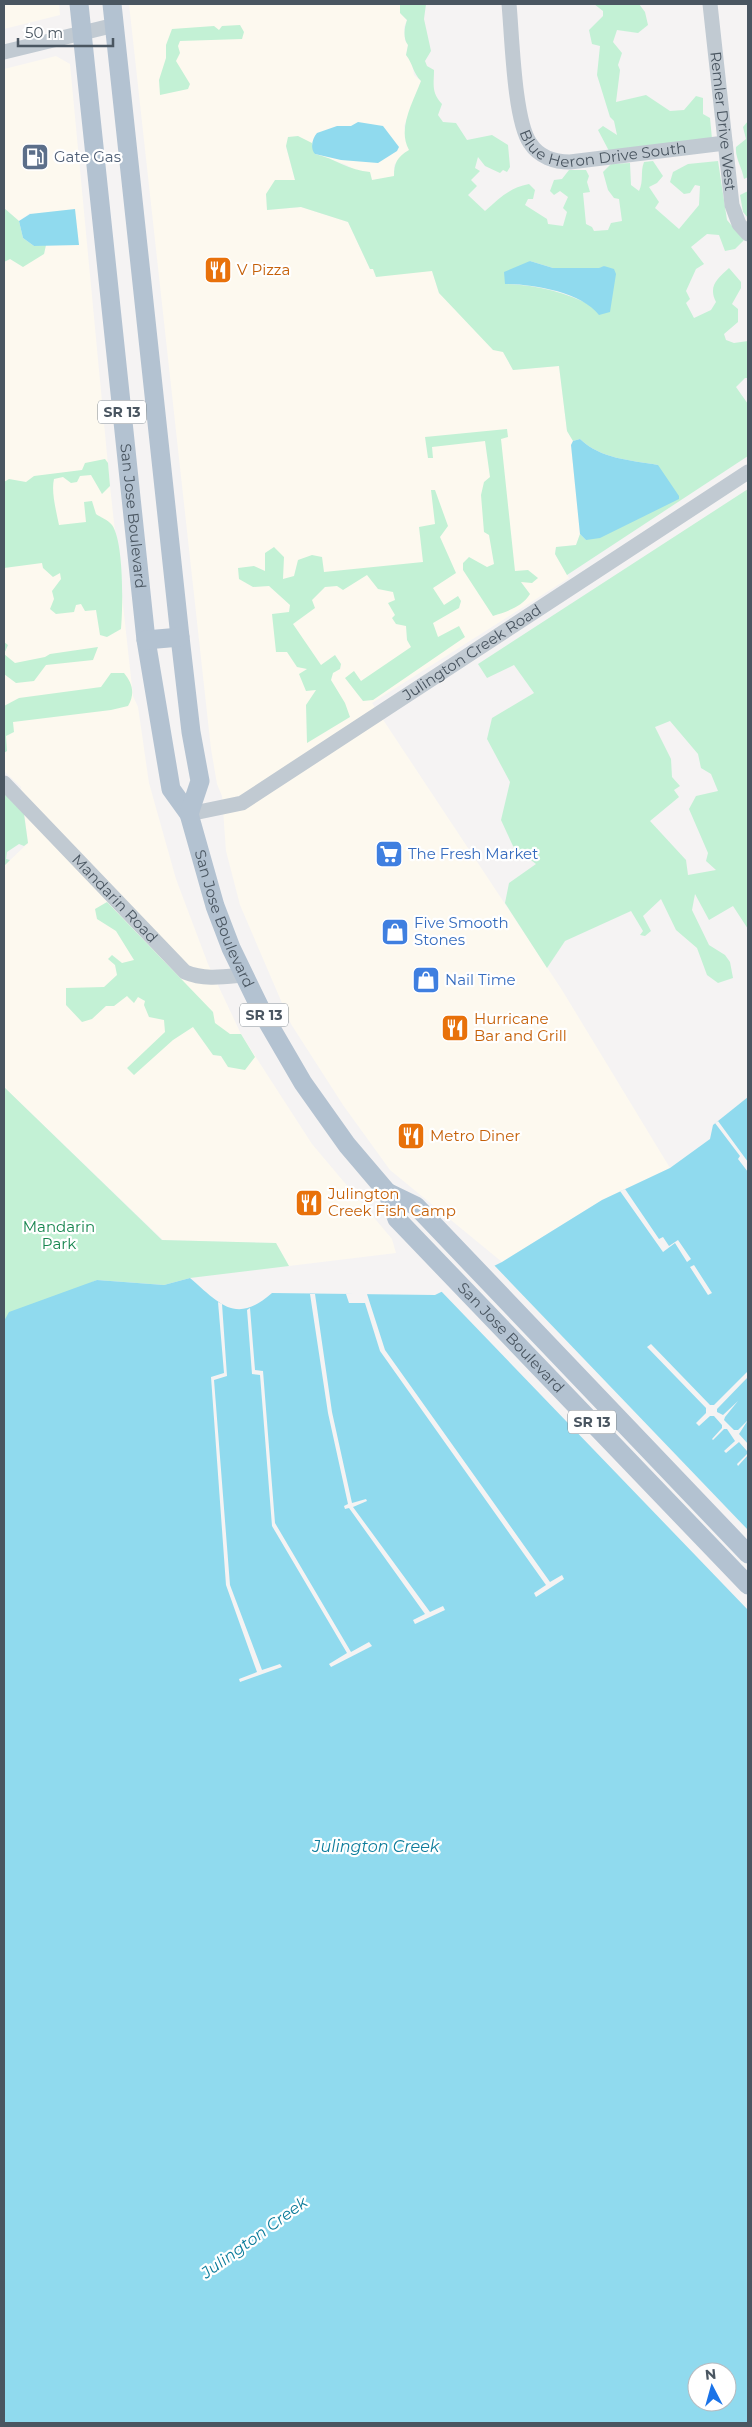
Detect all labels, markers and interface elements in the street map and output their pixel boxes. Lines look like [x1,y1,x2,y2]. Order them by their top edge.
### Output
scale bar [18,15,112,47]
text: 50 m [25,23,63,42]
street label: Remler Drive West [706,50,740,192]
street label: Blue Heron Drive South [516,127,687,171]
fuel station icon: Gate Gas [20,142,50,172]
place label: Gate Gas [54,147,121,166]
restaurant icon: V Pizza [203,255,233,285]
place label: V Pizza [237,260,290,279]
road number: SR 13 [98,401,146,424]
street label: San Jose Boulevard [116,443,151,590]
street label: Julington Creek Road [398,600,545,705]
supermarket icon: The Fresh Market [374,839,404,869]
place label: The Fresh Market [408,844,538,863]
street label: San Jose Boulevard [191,848,259,991]
street label: Mandarin Road [68,850,162,947]
place label: Five Smooth Stones [414,913,509,949]
shop icon: Five Smooth Stones [380,917,410,947]
shop icon: Nail Time [411,965,441,995]
place label: Nail Time [445,970,516,989]
road number: SR 13 [240,1004,288,1026]
place label: Hurricane Bar and Grill [474,1009,567,1045]
restaurant icon: Hurricane Bar and Grill [440,1013,470,1043]
restaurant icon: Metro Diner [396,1121,426,1151]
place label: Metro Diner [430,1126,520,1145]
place label: Julington Creek Fish Camp [327,1184,456,1220]
restaurant icon: Julington Creek Fish Camp [294,1188,324,1218]
park label: Mandarin Park [23,1217,95,1253]
street label: San Jose Boulevard [454,1278,569,1397]
road number: SR 13 [568,1410,616,1434]
water label: Julington Creek [312,1837,441,1856]
water label: Julington Creek [197,2192,312,2283]
north arrow [687,2362,737,2412]
text: N [704,2365,717,2384]

